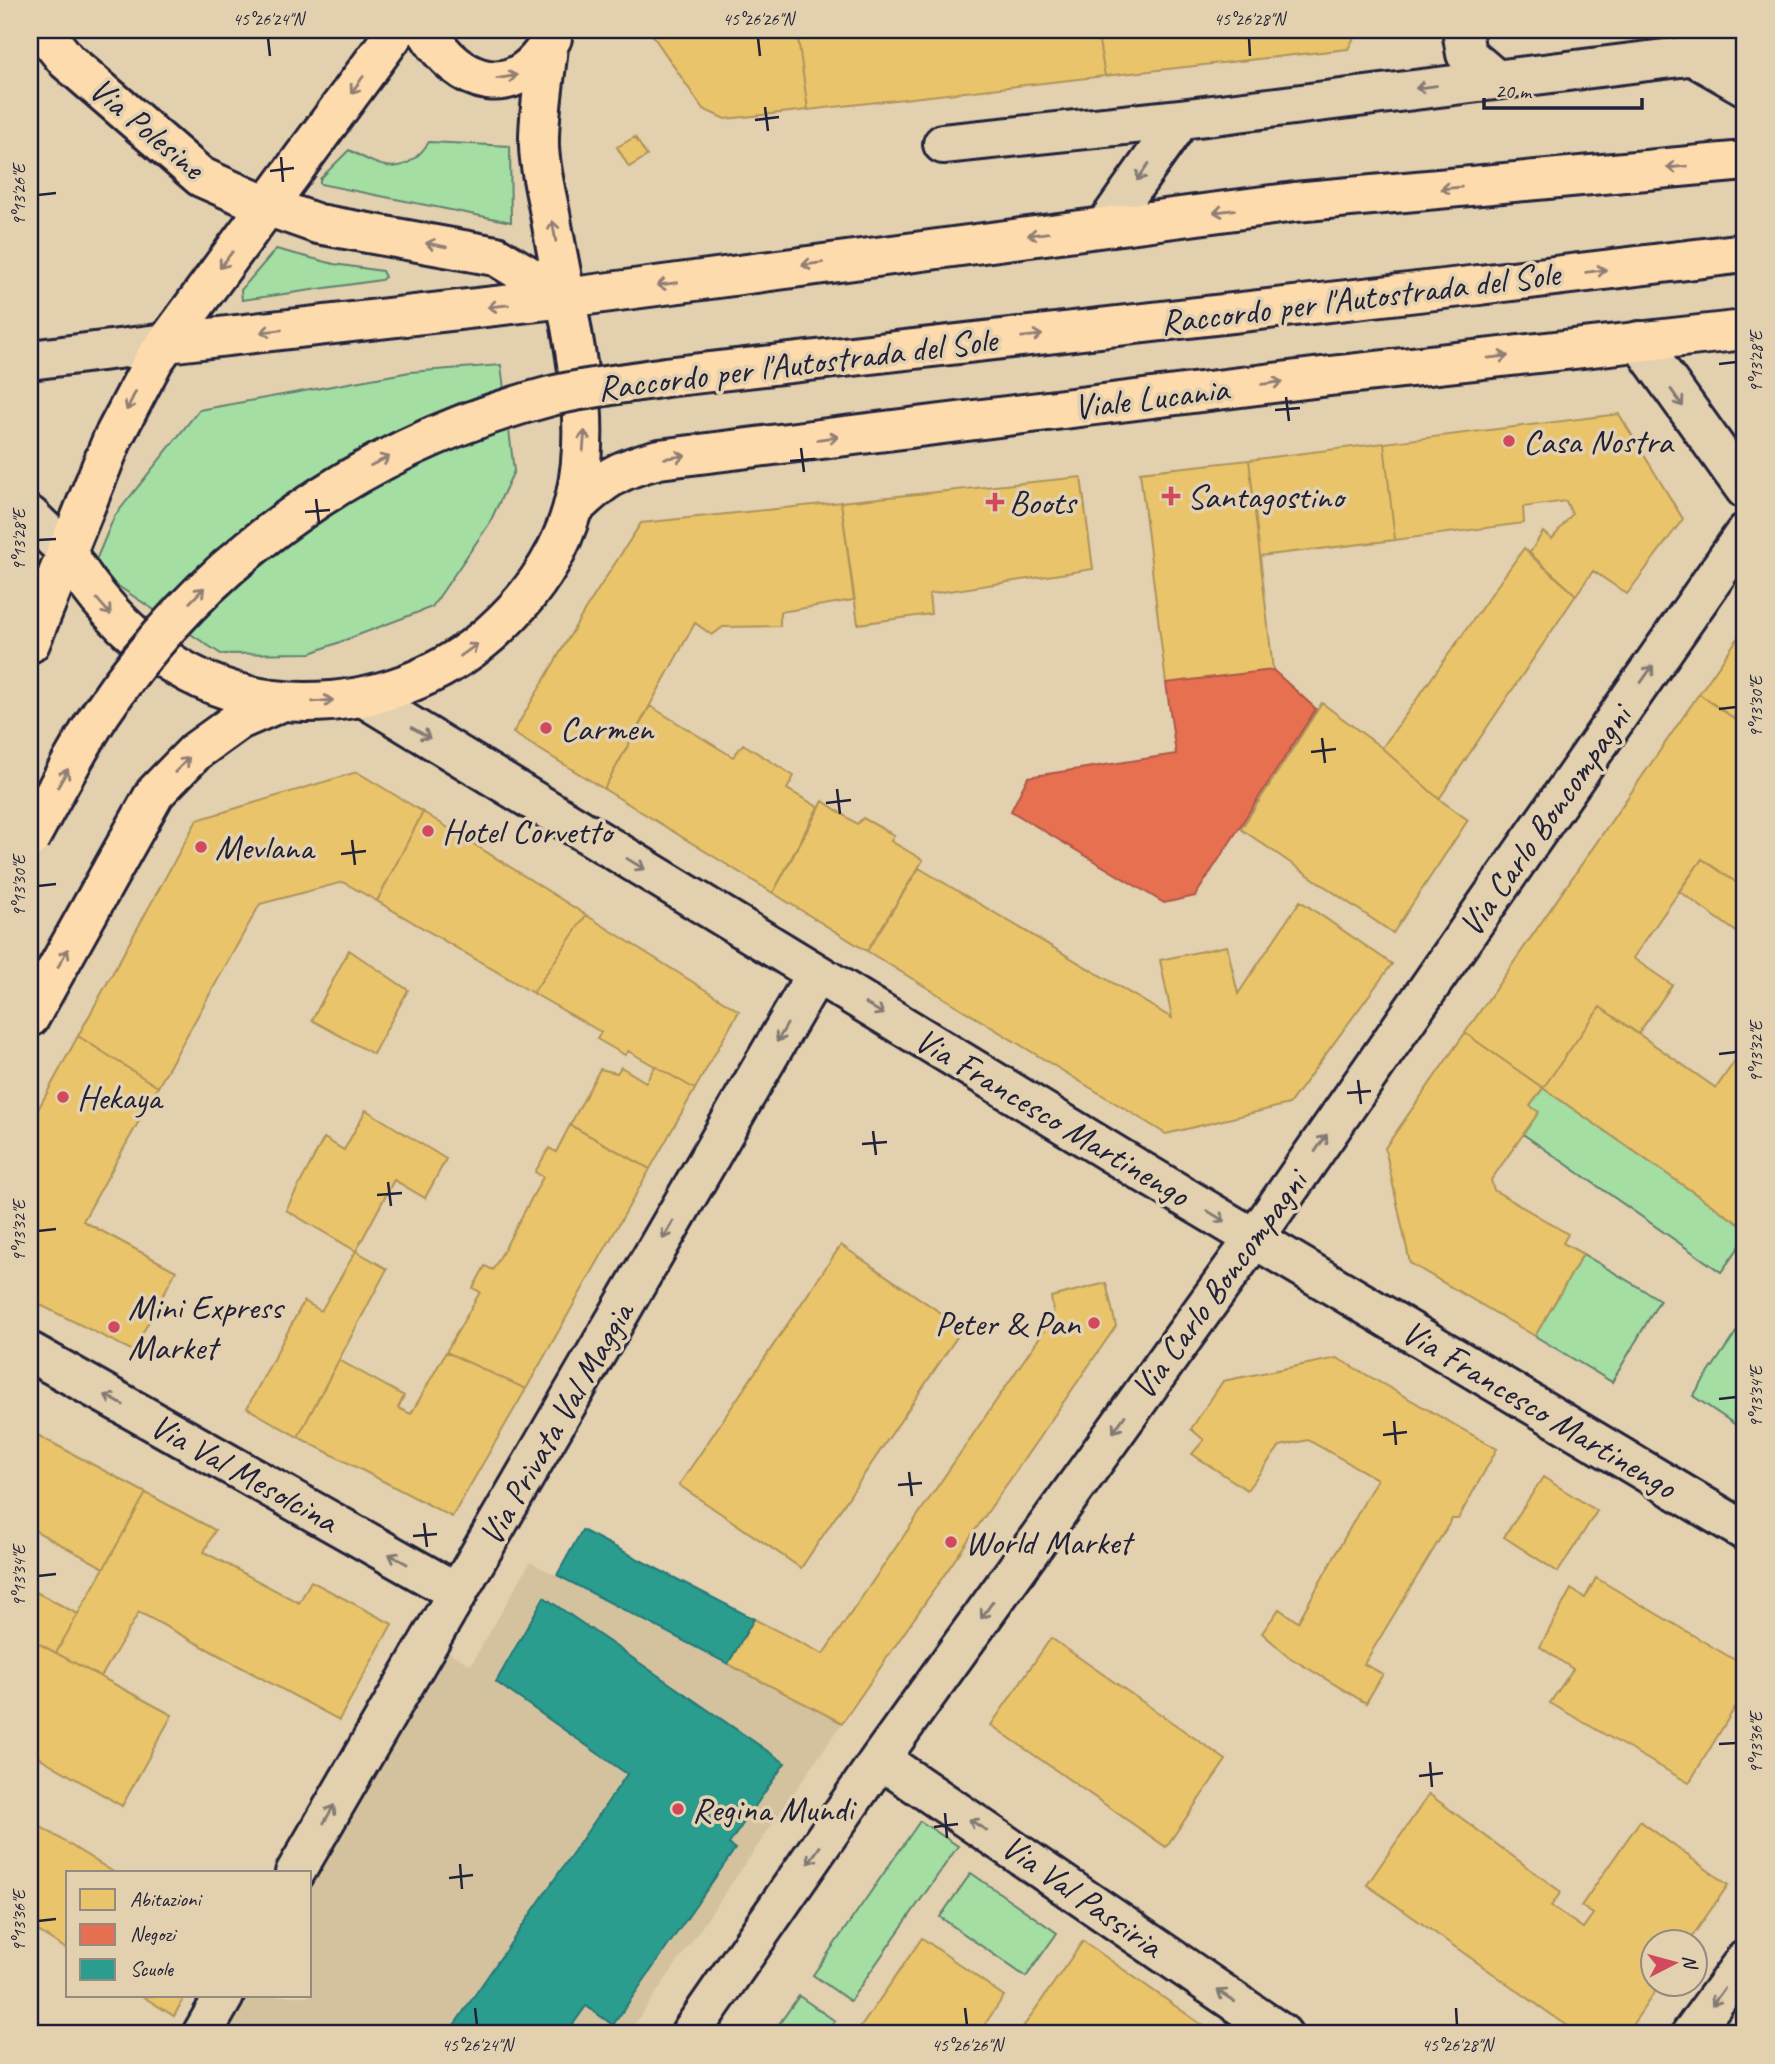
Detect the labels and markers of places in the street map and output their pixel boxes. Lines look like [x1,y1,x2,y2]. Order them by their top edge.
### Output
place label: Casa Nostra [1523,419,1675,464]
marker: Casa Nostra [1501,433,1517,449]
place label: Santagostino [1187,474,1347,519]
place label: Boots [1009,480,1078,525]
marker: Santagostino [1161,486,1181,506]
marker: Boots [987,494,1003,510]
place label: Carmen [560,706,655,751]
marker: Carmen [538,720,554,736]
place label: Hotel Corvetto [442,809,615,854]
marker: Hotel Corvetto [420,823,436,839]
place label: Mevlana [215,825,316,870]
marker: Mevlana [193,839,209,855]
place label: Hekaya [77,1075,164,1120]
marker: Hekaya [55,1089,71,1105]
place label: Mini Express Market [128,1285,286,1370]
place label: Peter & Pan [935,1301,1081,1346]
marker: Peter & Pan [1086,1315,1102,1331]
marker: Mini Express Market [106,1319,122,1335]
place label: World Market [965,1520,1135,1565]
marker: World Market [943,1534,959,1550]
place label: Regina Mundi [692,1787,858,1832]
marker: Regina Mundi [670,1801,686,1817]

